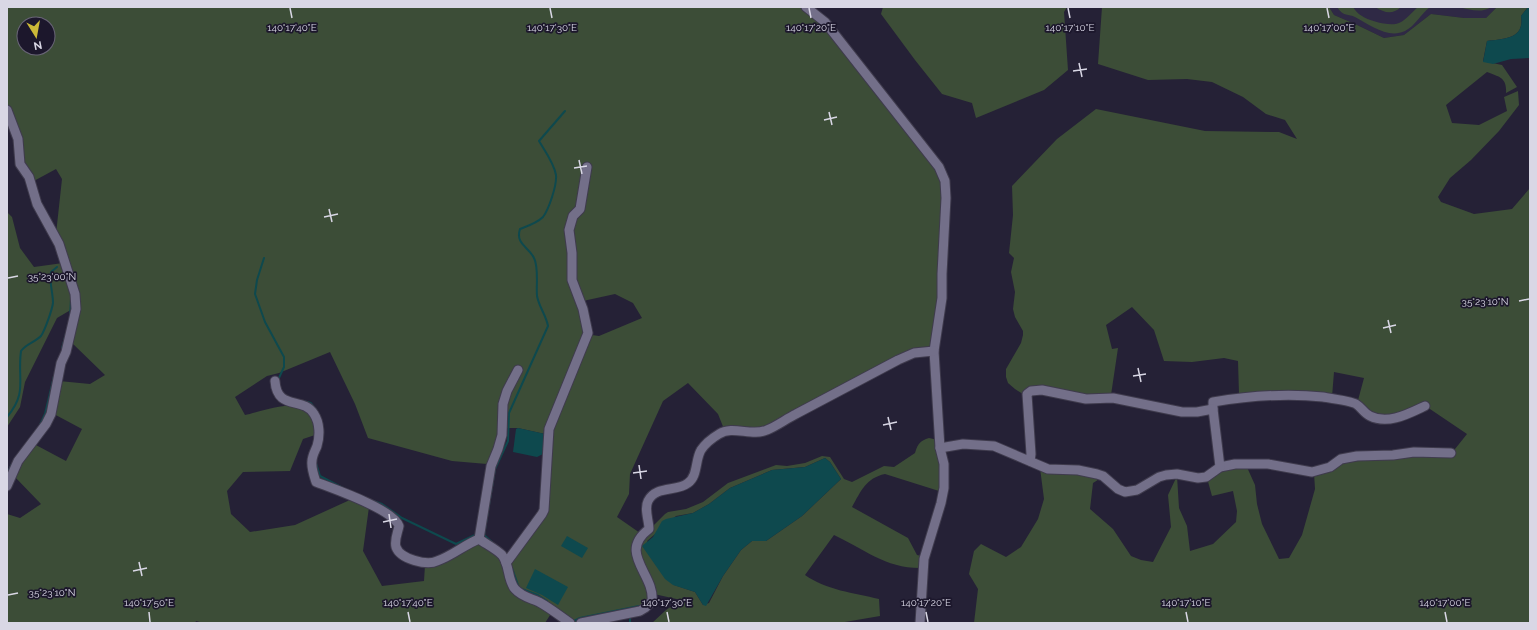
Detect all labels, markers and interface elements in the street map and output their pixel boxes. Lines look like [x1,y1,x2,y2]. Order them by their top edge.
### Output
north arrow [16,16,56,56]
text: 140°17'40"E [267,22,317,33]
text: 140°17'30"E [527,22,577,33]
text: 140°17'20"E [786,22,836,33]
text: 140°17'10"E [1045,22,1095,33]
text: 140°17'00"E [1304,22,1355,33]
text: N [32,38,43,53]
text: 35°23'00"N [28,271,76,282]
text: 35°23'10"N [1462,296,1508,307]
text: 35°23'10"N [29,587,75,598]
text: 140°17'50"E [124,597,174,608]
text: 140°17'40"E [383,597,433,608]
text: 140°17'30"E [642,597,692,608]
text: 140°17'20"E [901,597,951,608]
text: 140°17'10"E [1161,597,1211,608]
text: 140°17'00"E [1420,597,1471,608]

